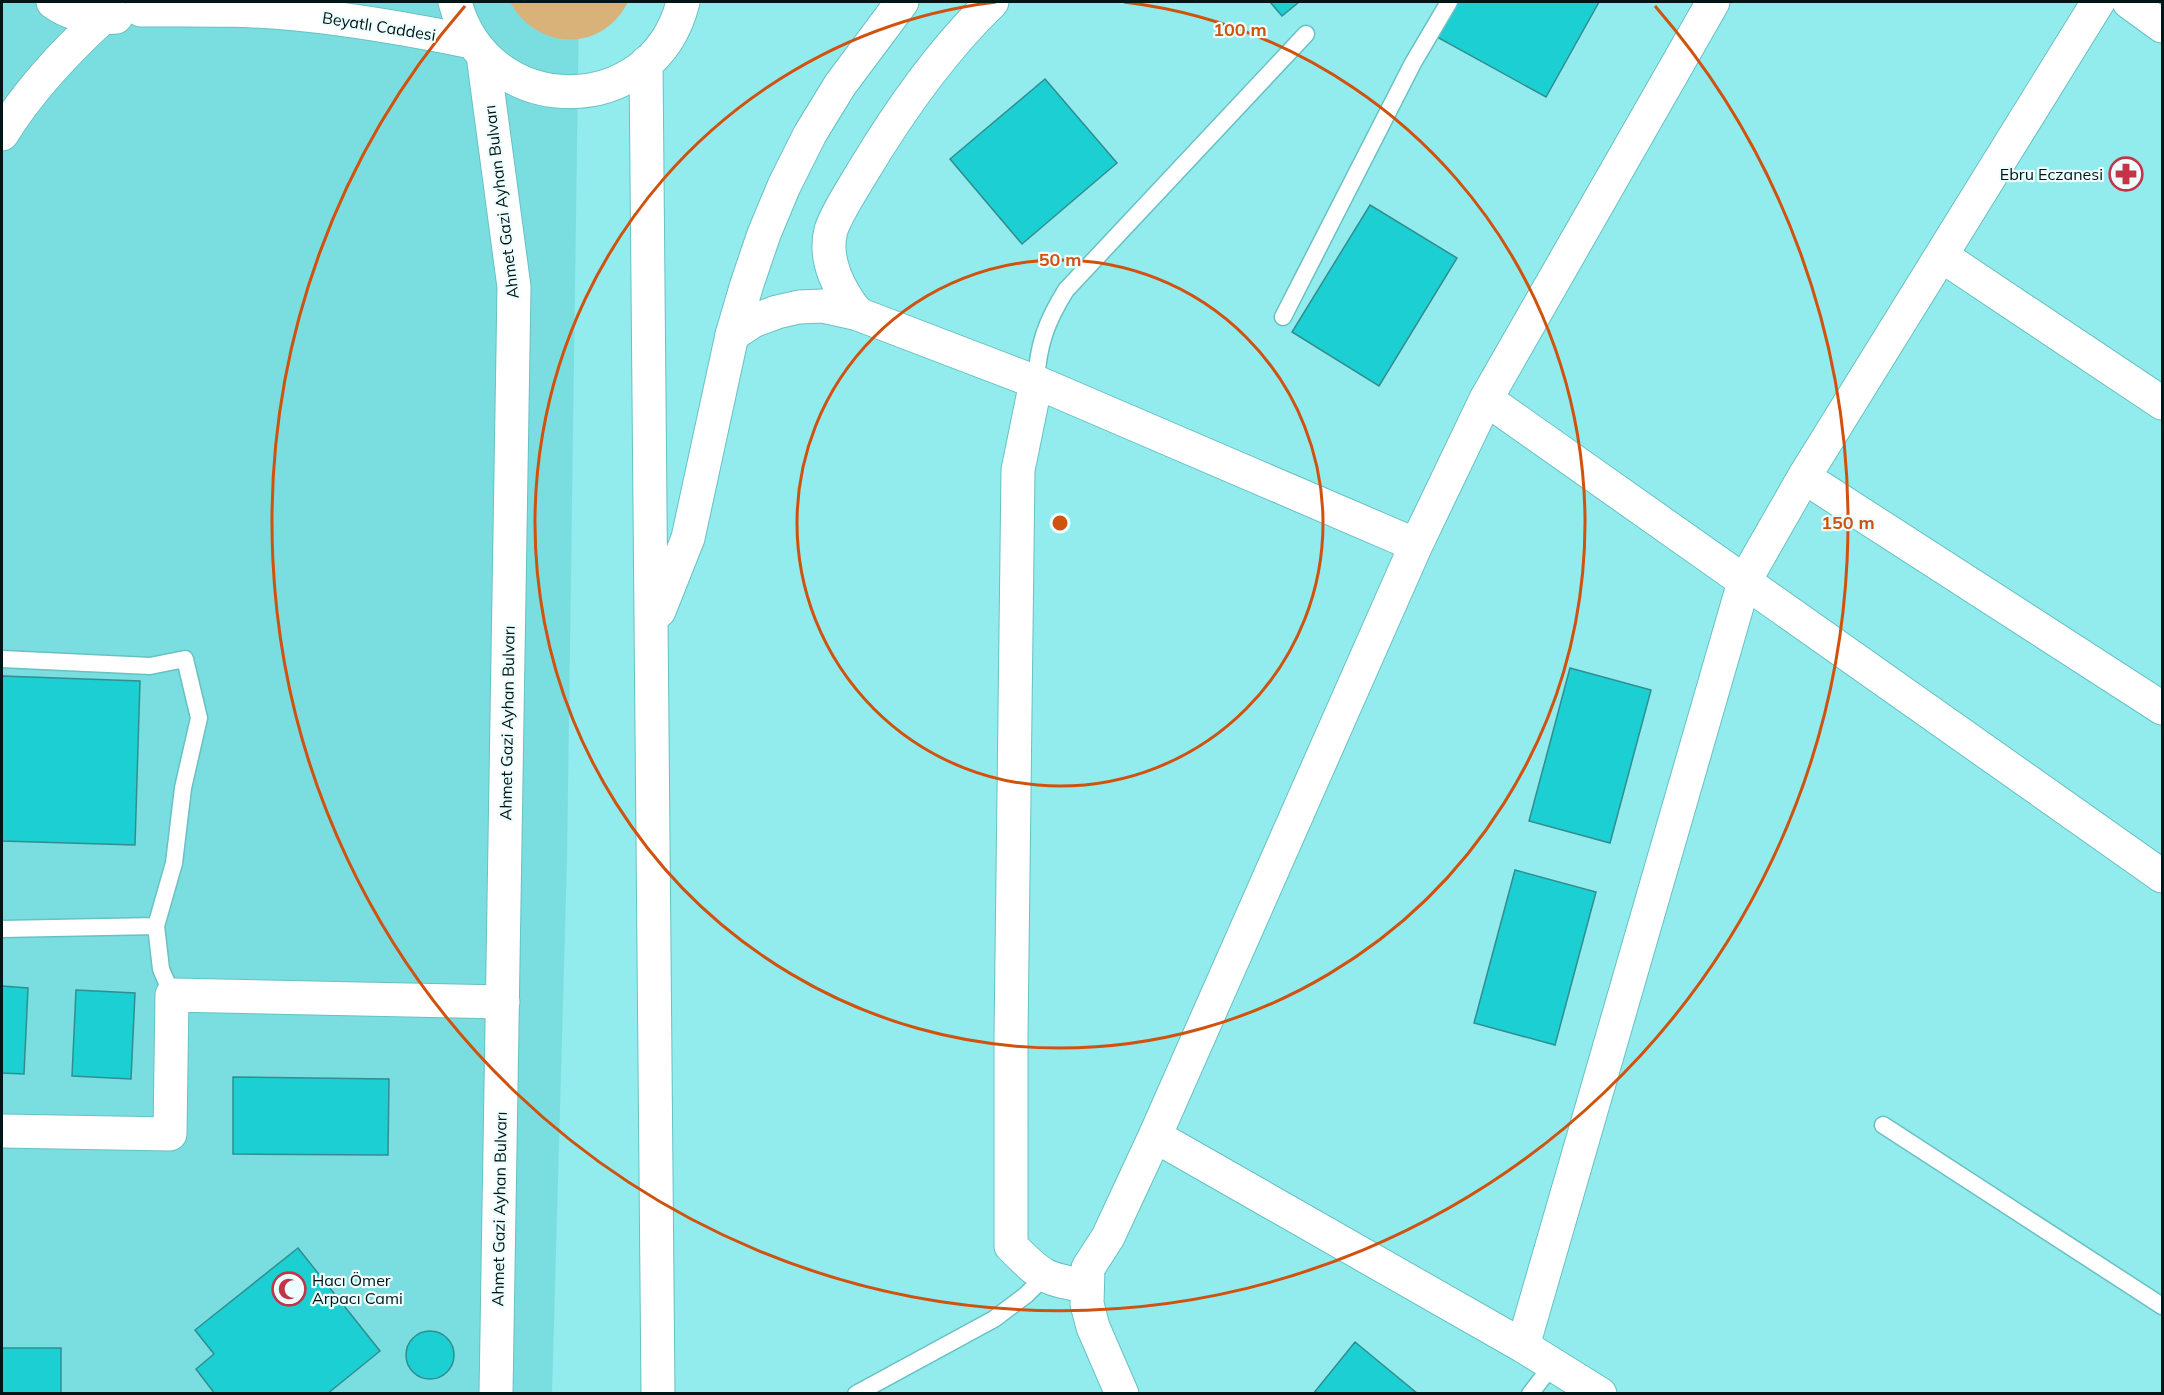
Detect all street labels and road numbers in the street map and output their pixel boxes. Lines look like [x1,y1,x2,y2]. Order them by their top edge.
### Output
street label: Beyatlı Caddesi [321,7,437,45]
street label: Ahmet Gazi Ayhan Bulvarı [479,104,523,300]
street label: Ahmet Gazi Ayhan Bulvarı [495,625,519,821]
street label: Ahmet Gazi Ayhan Bulvarı [487,1111,511,1307]

